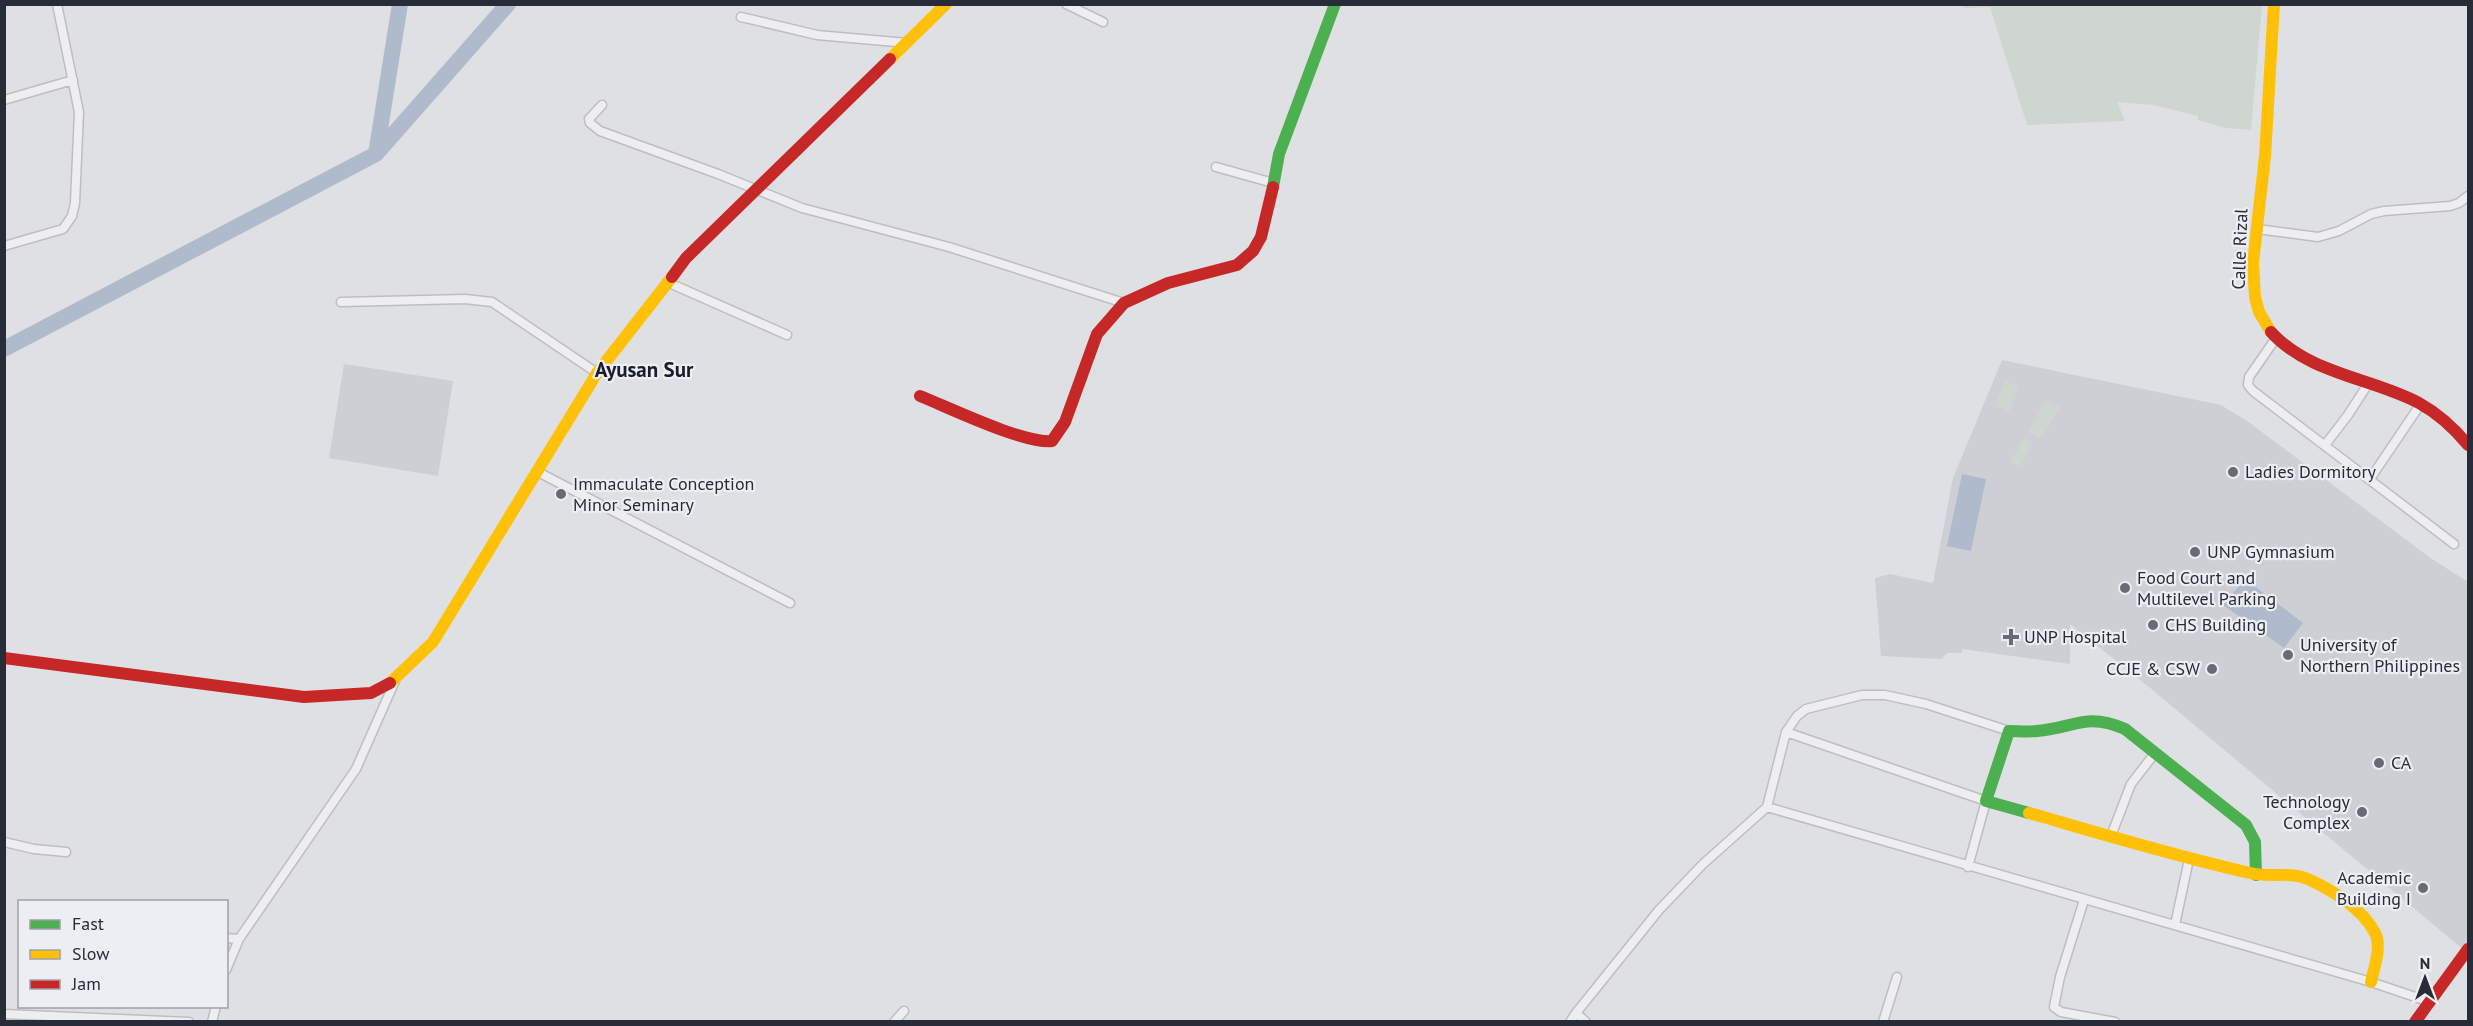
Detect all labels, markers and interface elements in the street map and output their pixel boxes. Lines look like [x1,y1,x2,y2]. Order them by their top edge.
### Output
street label: Calle Rizal [2227,207,2252,290]
district label: Ayusan Sur [595,356,694,383]
place label: Ladies Dormitory [2245,460,2377,483]
marker: Ladies Dormitory [2226,465,2240,479]
place label: Immaculate Conception Minor Seminary [573,472,754,516]
marker: Immaculate Conception Minor Seminary [554,487,568,501]
place label: UNP Gymnasium [2207,540,2335,563]
marker: UNP Gymnasium [2188,545,2202,559]
place label: Food Court and Multilevel Parking [2137,566,2276,610]
marker: Food Court and Multilevel Parking [2118,581,2132,595]
place label: CHS Building [2165,613,2266,636]
marker: CHS Building [2146,618,2160,632]
place label: UNP Hospital [2024,625,2127,648]
marker: UNP Hospital [2002,628,2020,646]
place label: University of Northern Philippines [2300,633,2460,677]
marker: University of Northern Philippines [2281,648,2295,662]
place label: CCJE & CSW [2106,657,2200,680]
marker: CCJE & CSW [2205,662,2219,676]
place label: CA [2391,751,2412,774]
marker: CA [2372,756,2386,770]
place label: Technology Complex [2263,790,2351,834]
marker: Technology Complex [2355,805,2369,819]
place label: Academic Building I [2337,866,2411,910]
marker: Academic Building I [2416,881,2430,895]
legend [18,900,228,1008]
text: Fast [72,912,104,935]
text: Slow [72,942,110,965]
north arrow [2395,948,2455,1008]
text: N [2420,953,2430,973]
text: Jam [71,972,101,995]

